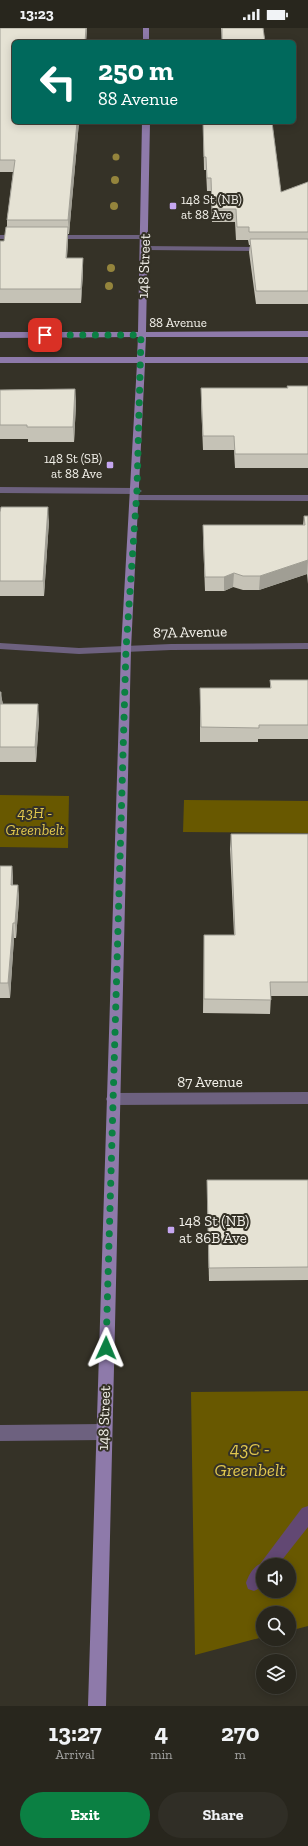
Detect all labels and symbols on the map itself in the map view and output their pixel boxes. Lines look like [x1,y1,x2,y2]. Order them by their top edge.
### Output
place label: 148 St (NB) at 88 Ave [181,192,242,222]
marker: 148 St (NB) at 88 Ave [168,201,178,211]
street label: 148 Street [134,233,154,299]
street label: 88 Avenue [149,315,207,330]
pin [28,318,62,352]
place label: 148 St (SB) at 88 Ave [44,451,102,481]
marker: 148 St (SB) at 88 Ave [105,460,115,470]
street label: 87A Avenue [153,622,227,642]
park label: 43H - Greenbelt [5,804,65,839]
street label: 87 Avenue [177,1073,243,1091]
place label: 148 St (NB) at 86B Ave [179,1212,249,1247]
marker: 148 St (NB) at 86B Ave [166,1225,176,1235]
position arrow [85,1327,127,1369]
street label: 148 Street [94,1385,114,1451]
park label: 43C - Greenbelt [215,1438,285,1481]

